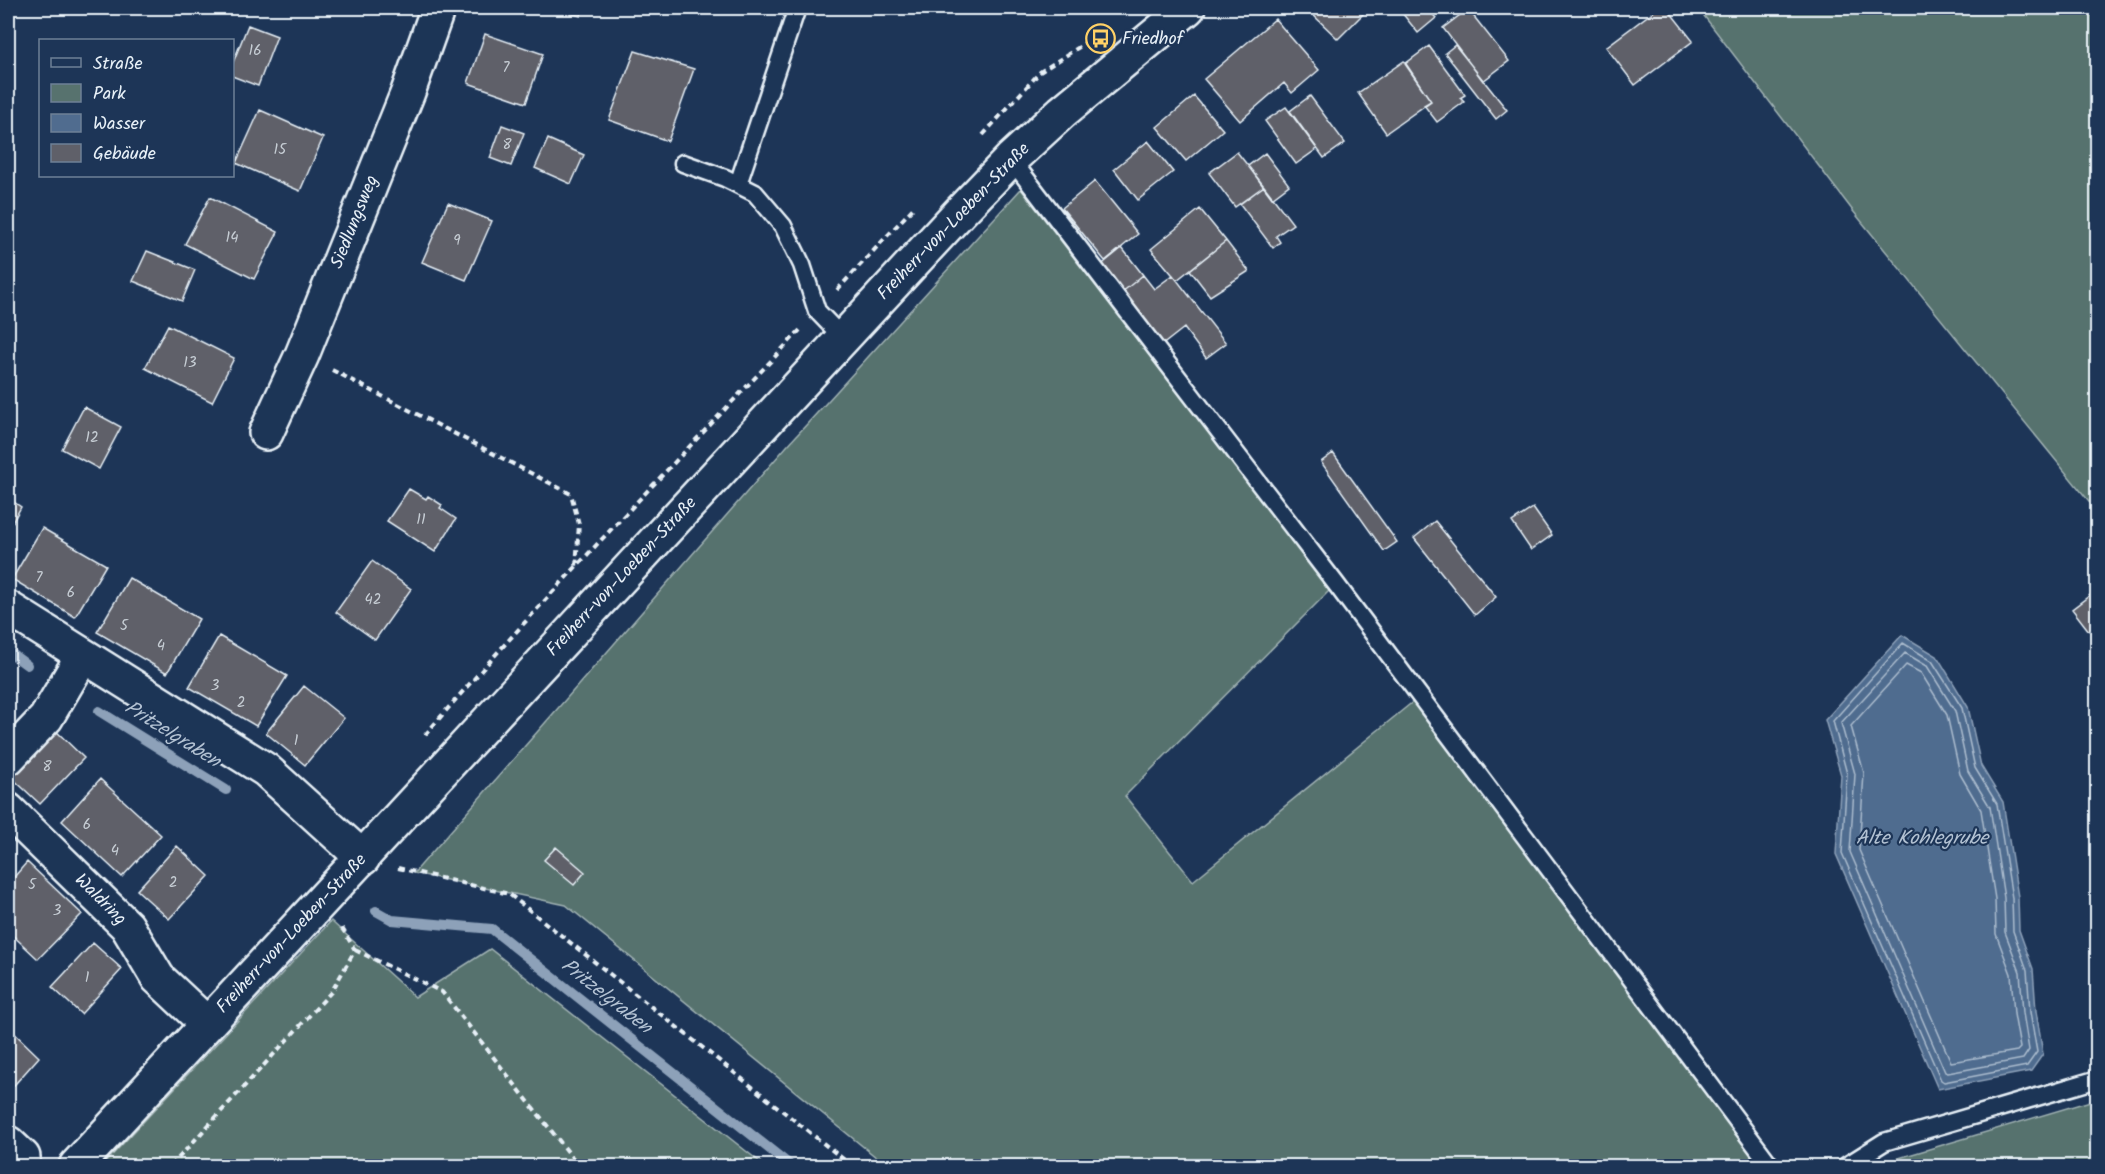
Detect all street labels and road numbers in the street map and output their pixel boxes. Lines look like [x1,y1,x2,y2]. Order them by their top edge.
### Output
street label: Freiherr-von-Loeben-Straße [871,136,1037,308]
street label: Siedlungsweg [323,171,387,273]
street label: Freiherr-von-Loeben-Straße [540,490,704,664]
street label: Freiherr-von-Loeben-Straße [210,847,374,1021]
street label: Waldring [67,867,133,933]

